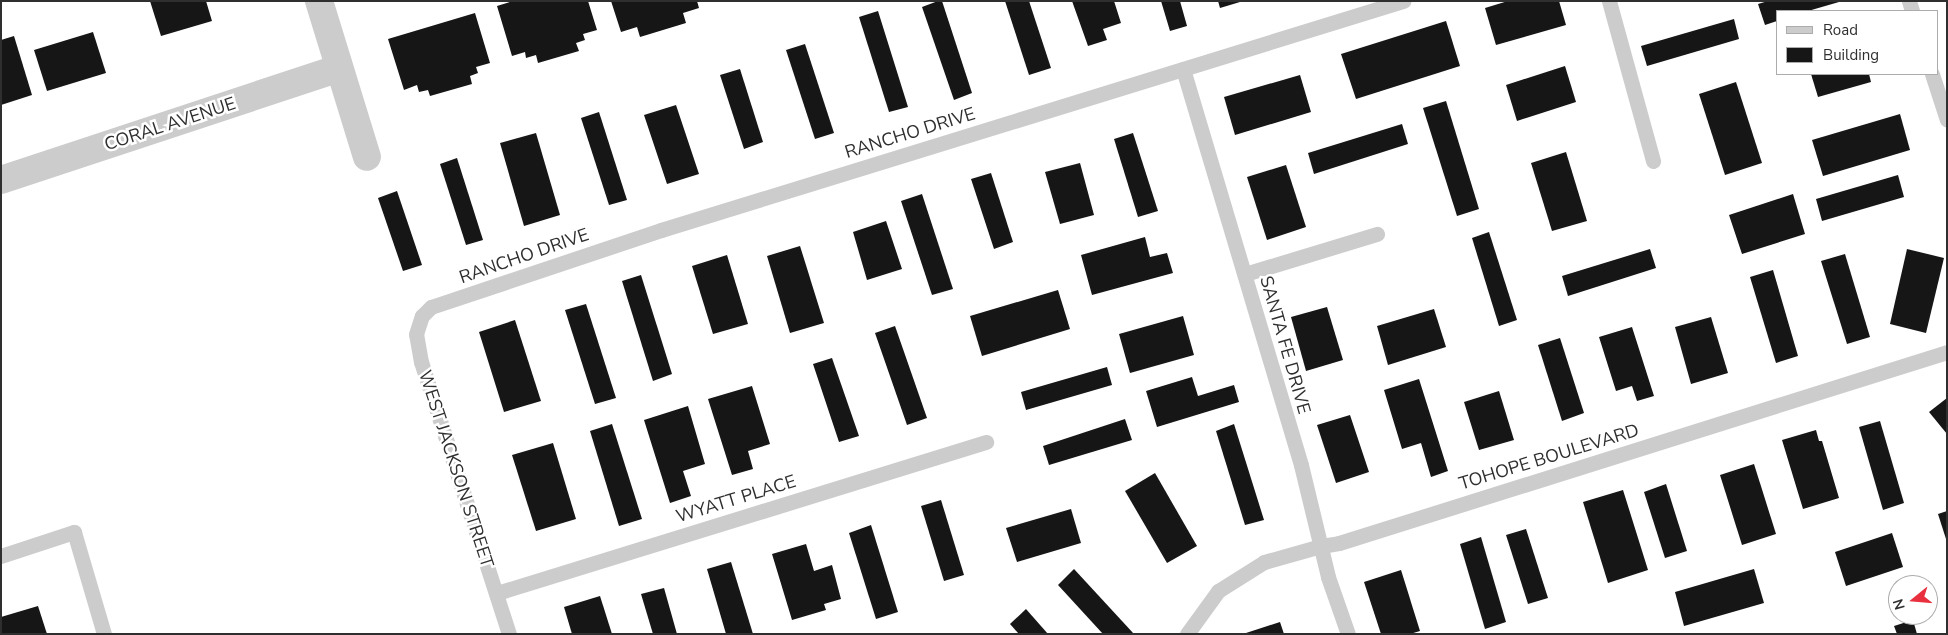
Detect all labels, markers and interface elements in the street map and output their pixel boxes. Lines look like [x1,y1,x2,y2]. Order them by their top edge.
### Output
legend [1776,10,1938,75]
text: Road [1823,20,1858,40]
text: Building [1823,45,1879,65]
street label: CORAL AVENUE [102,93,238,155]
street label: RANCHO DRIVE [842,103,978,163]
street label: RANCHO DRIVE [456,224,592,288]
street label: SANTA FE DRIVE [1255,273,1315,417]
street label: WEST JACKSON STREET [414,368,498,570]
street label: TOHOPE BOULEVARD [1456,419,1642,495]
street label: WYATT PLACE [674,471,798,527]
north arrow [1888,575,1938,625]
text: N [1889,596,1910,612]

